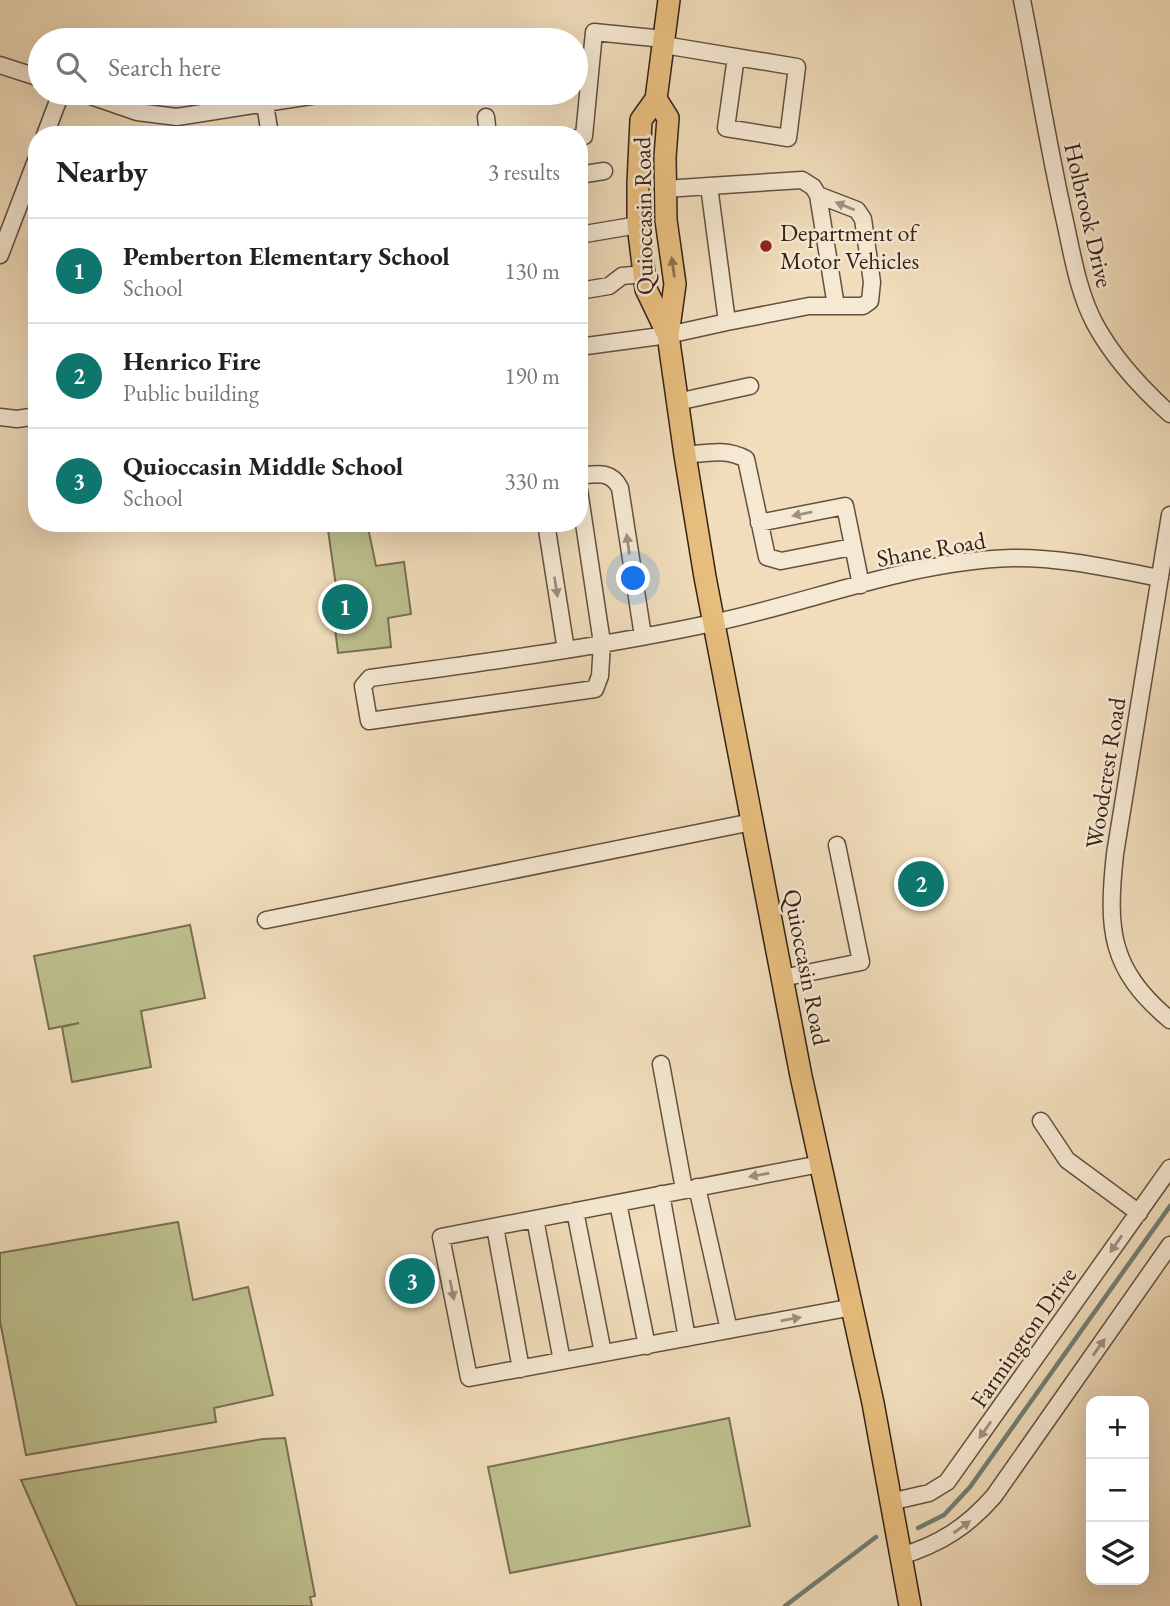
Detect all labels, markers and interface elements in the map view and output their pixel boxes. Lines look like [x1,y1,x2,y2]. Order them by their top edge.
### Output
search box [28,28,588,105]
icon: search [52,48,90,86]
text: Search here [108,50,221,84]
street label: Quioccasin Road [626,136,660,295]
street label: Holbrook Drive [1057,139,1121,291]
text: Nearby [56,152,148,191]
text: 3 results [488,157,560,187]
one-way arrow [834,200,855,211]
place label: Department of Motor Vehicles [780,217,920,276]
marker: Department of Motor Vehicles [758,238,774,254]
text: Pemberton Elementary School [123,239,450,273]
text: 1 [73,256,85,286]
text: 130 m [504,256,560,286]
one-way arrow [667,256,678,278]
text: School [123,273,183,303]
text: Henrico Fire [123,344,261,378]
text: 2 [73,361,85,391]
text: 190 m [504,361,560,391]
text: Public building [123,378,259,408]
text: Quioccasin Middle School [123,449,403,483]
text: 3 [73,466,85,496]
text: 330 m [504,466,560,496]
text: School [123,483,183,513]
one-way arrow [791,508,813,519]
street label: Shane Road [874,524,989,574]
one-way arrow [622,533,633,555]
your location [616,561,650,595]
one-way arrow [551,576,562,598]
pin: 1 [322,581,368,633]
street label: Woodcrest Road [1078,694,1132,851]
pin: 2 [898,858,944,910]
street label: Quioccasin Road [777,886,837,1049]
one-way arrow [748,1170,770,1181]
one-way arrow [1110,1235,1124,1253]
pin: 3 [389,1255,435,1307]
street label: Farmington Drive [963,1261,1083,1413]
one-way arrow [446,1279,457,1301]
one-way arrow [780,1313,802,1324]
one-way arrow [1092,1338,1106,1356]
map controls [1086,1396,1149,1585]
button: + [1086,1396,1149,1459]
one-way arrow [978,1421,992,1439]
button: − [1086,1459,1149,1522]
one-way arrow [953,1521,971,1535]
button: layers [1086,1522,1149,1585]

